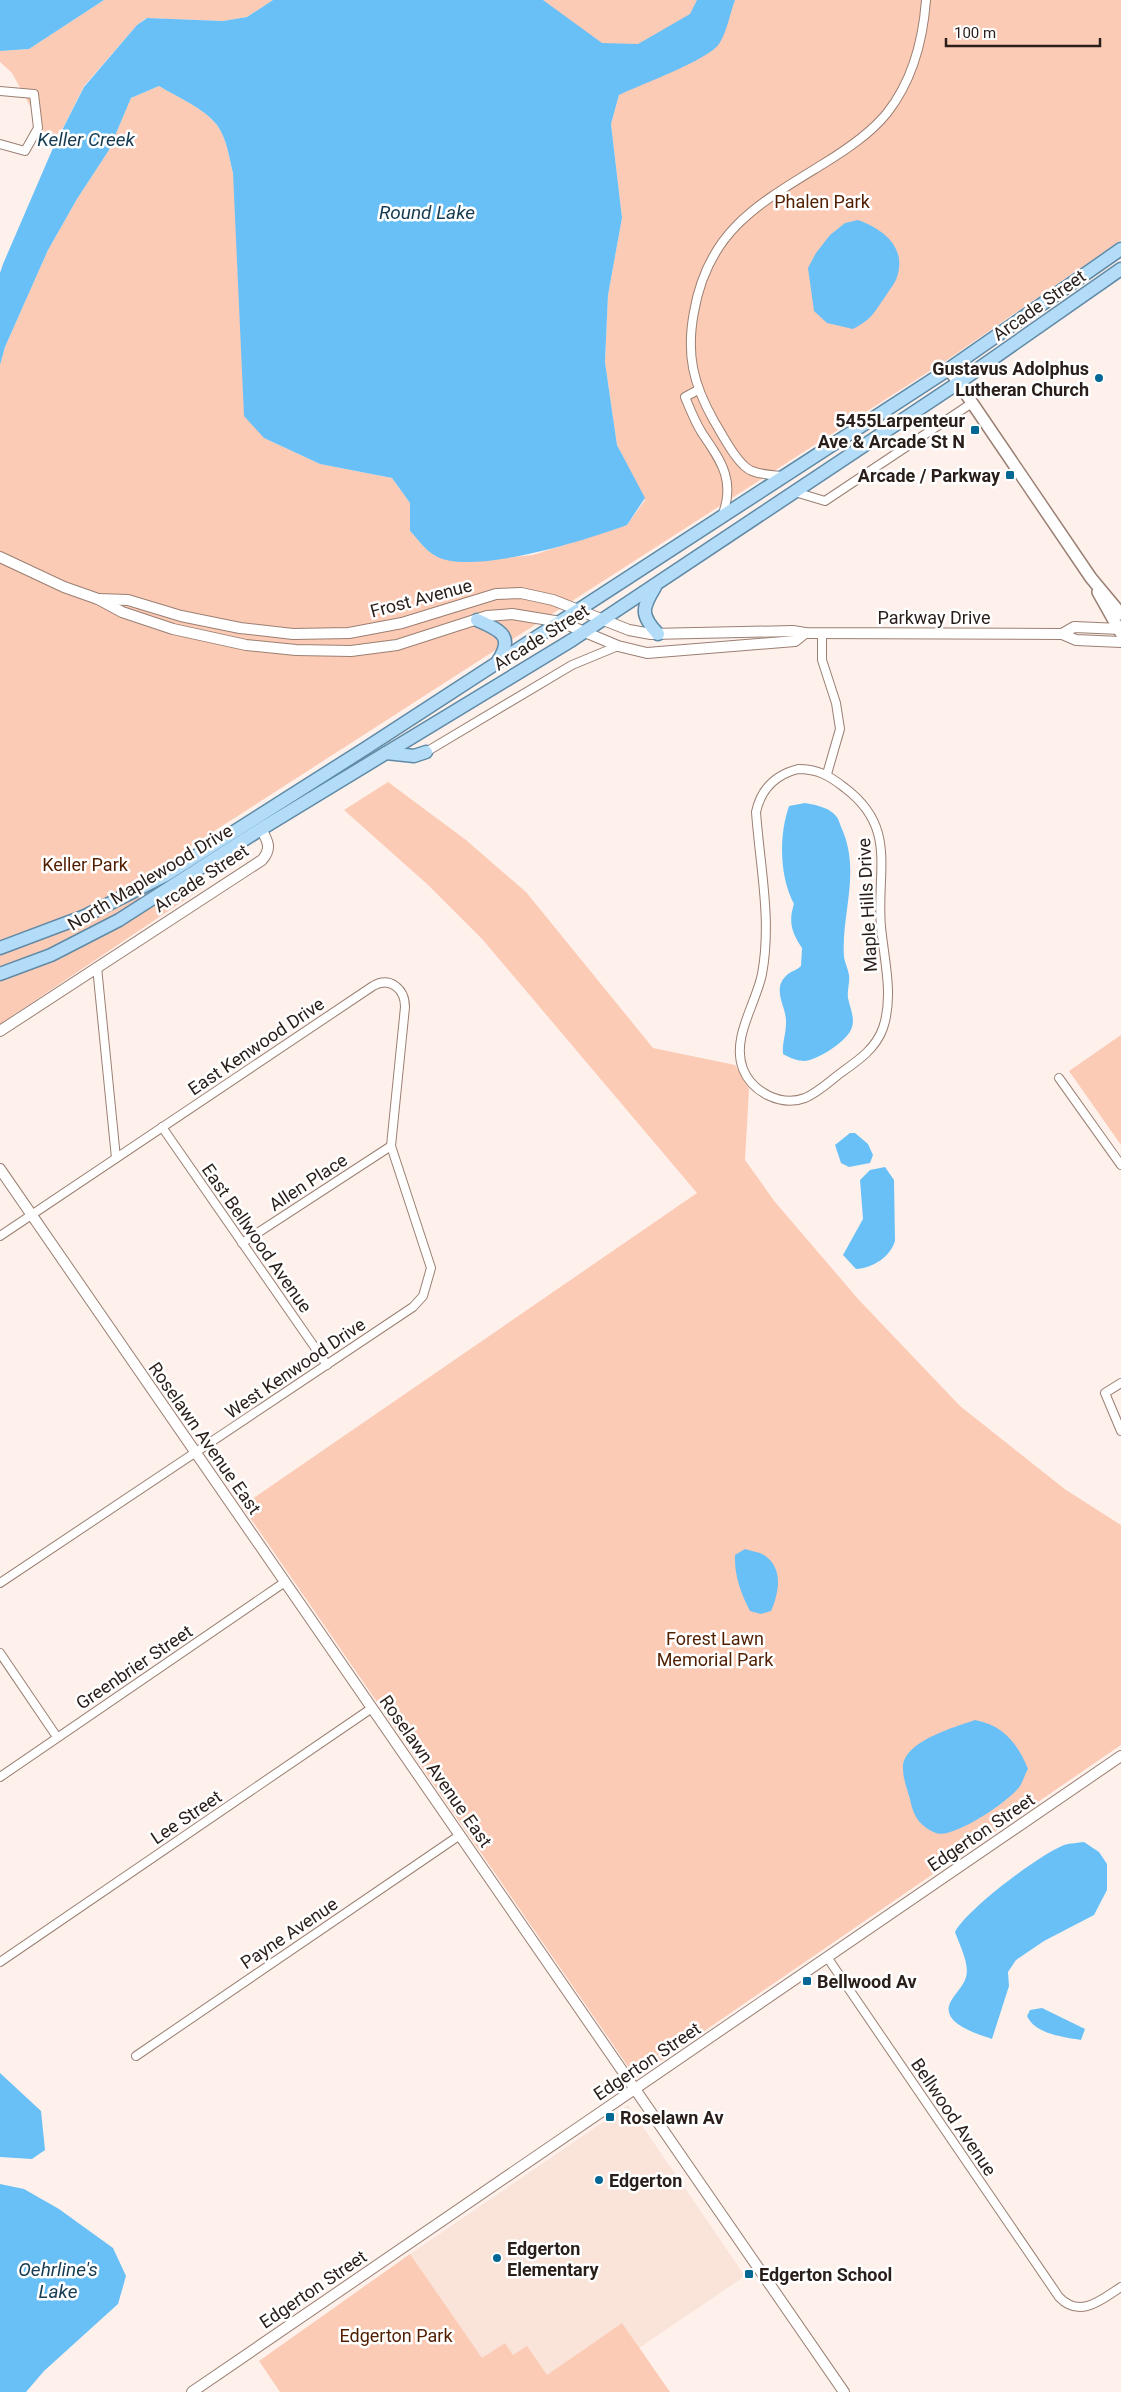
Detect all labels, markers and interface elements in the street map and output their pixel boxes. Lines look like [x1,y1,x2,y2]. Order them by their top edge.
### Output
scale bar [946,15,1100,47]
text: 100 m [954,24,996,42]
water label: Keller Creek [37,128,135,151]
park label: Phalen Park [774,191,871,212]
water label: Round Lake [379,201,475,224]
street label: Arcade Street [989,265,1090,345]
place label: Gustavus Adolphus Lutheran Church [932,358,1089,400]
marker: Gustavus Adolphus Lutheran Church [1093,372,1105,384]
place label: 5455Larpenteur Ave & Arcade St N [818,410,965,452]
marker: 5455Larpenteur Ave & Arcade St N [969,424,981,436]
place label: Arcade / Parkway [858,465,1001,486]
marker: Arcade / Parkway [1004,469,1016,481]
street label: Frost Avenue [368,574,474,622]
street label: Arcade Street [489,599,593,675]
street label: Parkway Drive [878,607,990,628]
street label: North Maplewood Drive [64,819,236,935]
street label: Maple Hills Drive [853,837,881,973]
street label: Arcade Street [150,840,252,916]
park label: Keller Park [42,854,129,875]
street label: East Kenwood Drive [184,993,328,1099]
street label: Allen Place [265,1149,351,1215]
street label: East Bellwood Avenue [198,1160,316,1316]
street label: West Kenwood Drive [221,1313,369,1423]
street label: Roselawn Avenue East [145,1358,266,1518]
street label: Greenbrier Street [72,1620,196,1714]
park label: Forest Lawn Memorial Park [657,1628,774,1670]
street label: Roselawn Avenue East [376,1691,497,1851]
street label: Lee Street [147,1786,225,1848]
street label: Edgerton Street [924,1788,1038,1875]
street label: Payne Avenue [237,1893,341,1973]
place label: Bellwood Av [817,1971,917,1992]
marker: Bellwood Av [801,1975,813,1987]
street label: Edgerton Street [590,2017,704,2104]
street label: Bellwood Avenue [907,2054,1001,2180]
place label: Roselawn Av [620,2107,724,2128]
marker: Roselawn Av [604,2111,616,2123]
place label: Edgerton [609,2170,682,2191]
marker: Edgerton [593,2174,605,2186]
place label: Edgerton Elementary [507,2238,599,2280]
street label: Edgerton Street [256,2245,370,2332]
marker: Edgerton Elementary [491,2252,503,2264]
water label: Oehrline's Lake [18,2258,98,2303]
place label: Edgerton School [759,2264,892,2285]
marker: Edgerton School [743,2268,755,2280]
park label: Edgerton Park [339,2325,453,2346]

